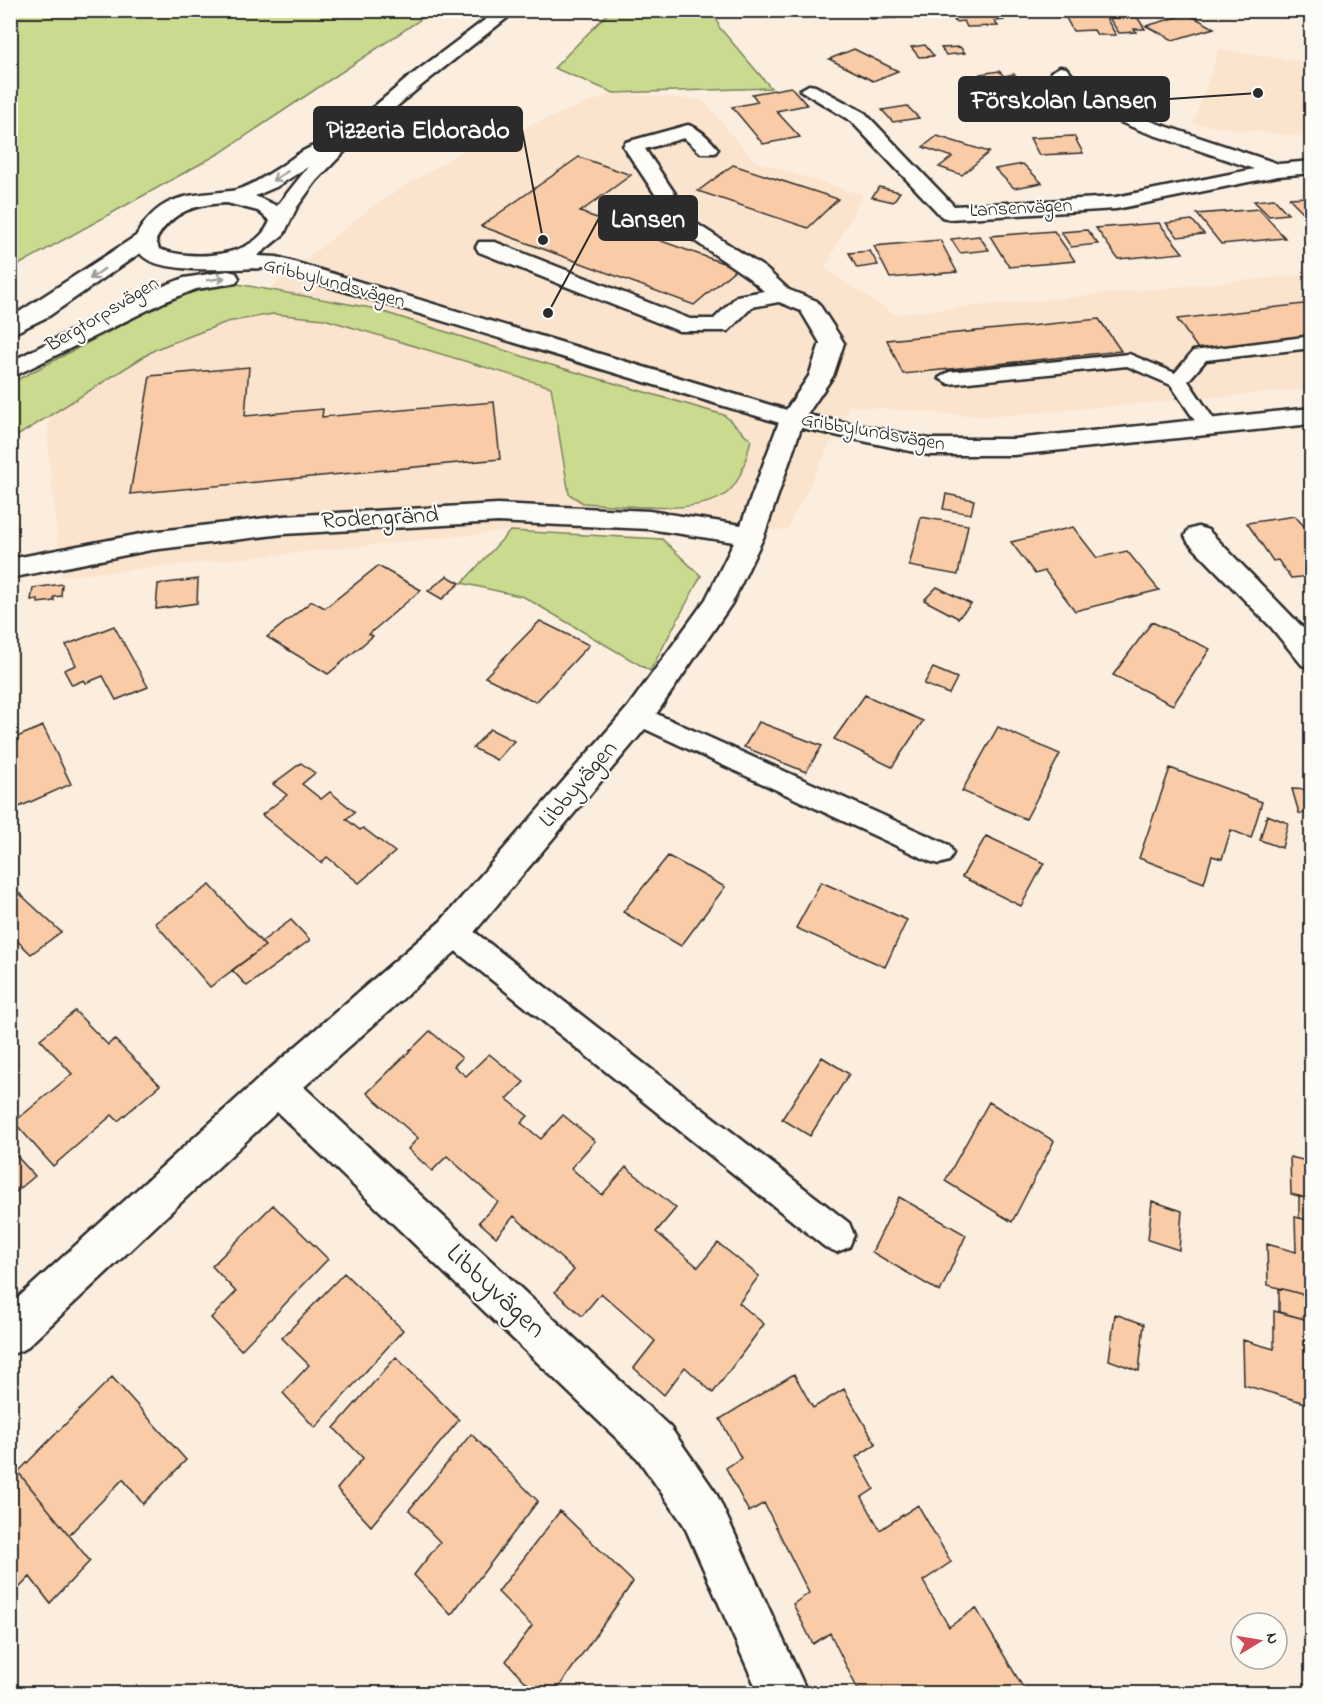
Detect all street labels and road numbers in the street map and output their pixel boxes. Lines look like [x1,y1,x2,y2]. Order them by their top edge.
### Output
street label: Lansenvägen [969,192,1073,227]
street label: Gribbylundsvägen [260,251,408,318]
street label: Bergtorpsvägen [40,270,166,362]
street label: Gribbylundsvägen [799,406,947,461]
street label: Rodengränd [320,498,440,540]
street label: Libbyvägen [531,734,628,837]
street label: Libbyvägen [436,1235,554,1349]

